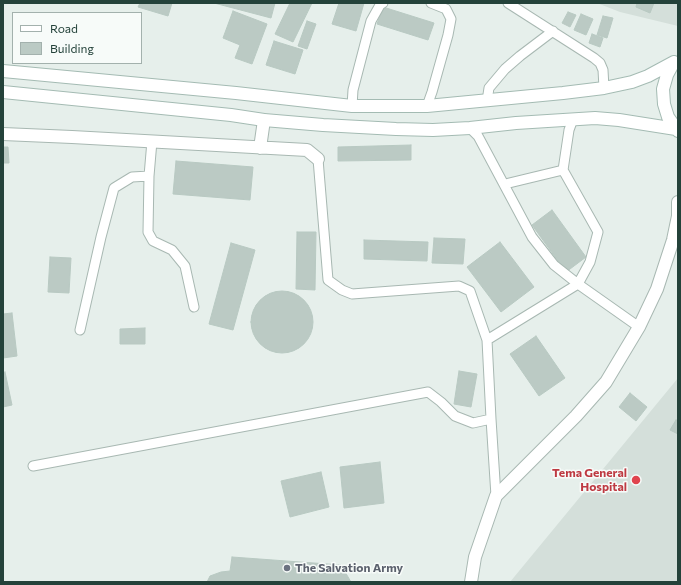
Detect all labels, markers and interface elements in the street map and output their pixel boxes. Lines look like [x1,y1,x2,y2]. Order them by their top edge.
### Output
legend [12,12,142,64]
text: Road [50,21,78,35]
text: Building [50,41,94,55]
place label: Tema General Hospital [552,466,627,494]
marker: Tema General Hospital [630,474,642,486]
place label: The Salvation Army [295,561,403,575]
marker: The Salvation Army [282,563,292,573]

